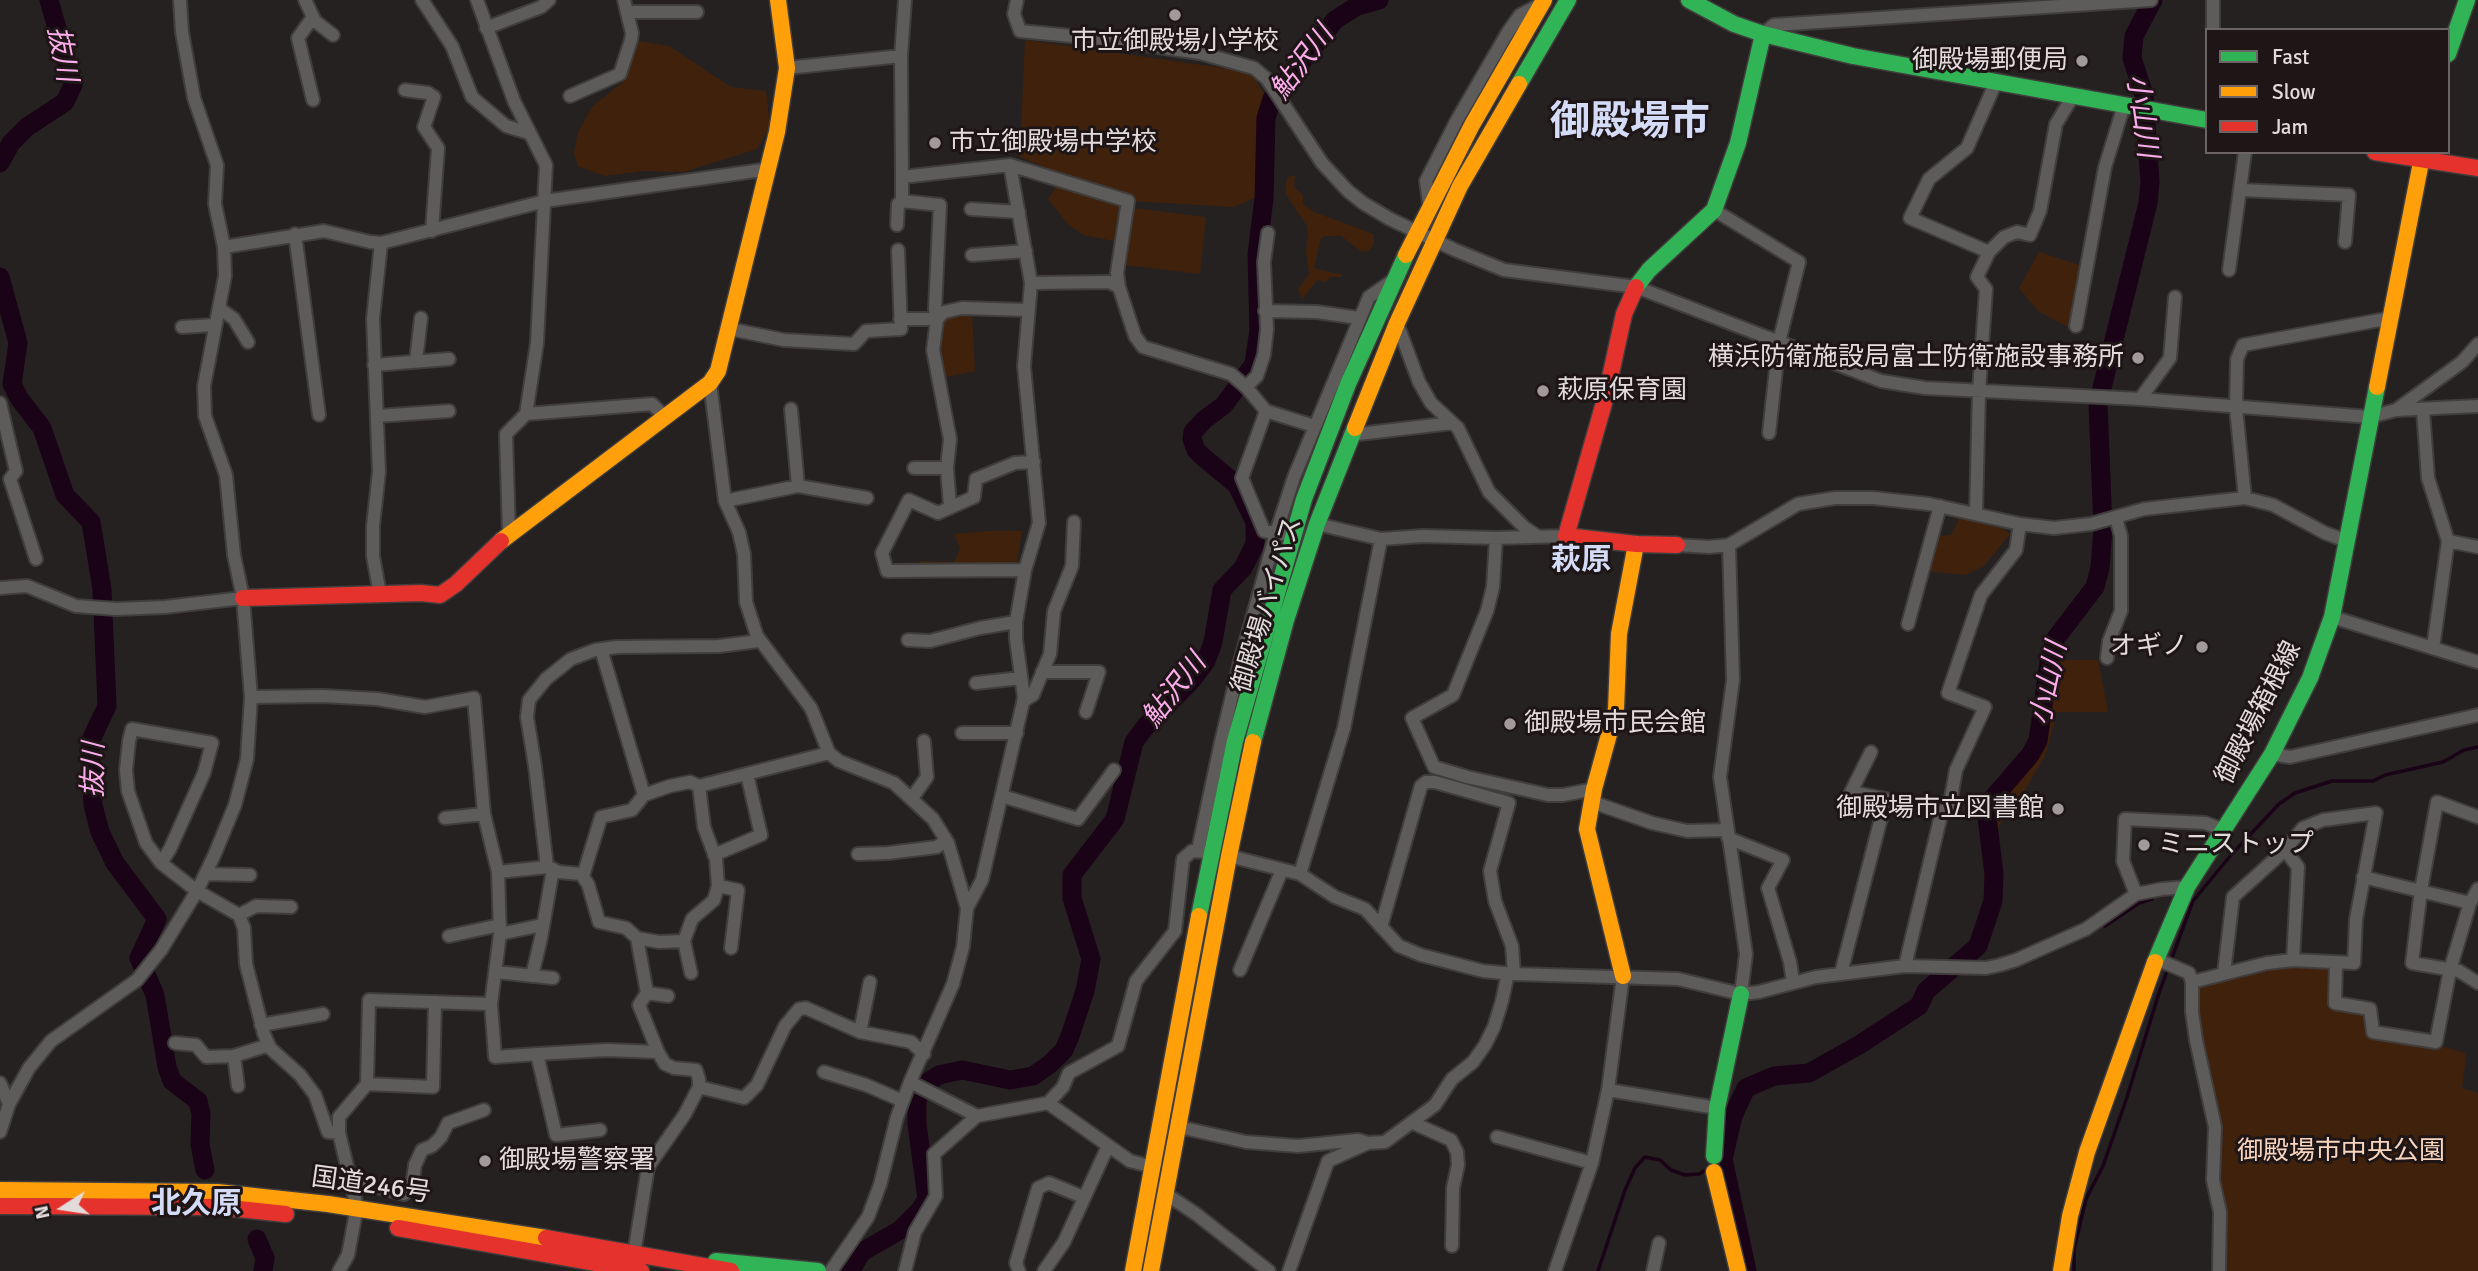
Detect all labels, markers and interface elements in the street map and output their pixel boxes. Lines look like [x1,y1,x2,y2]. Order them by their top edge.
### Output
marker: 市立御殿場小学校 [1167,7,1183,23]
water label: 鮎沢川 [1264,19,1342,107]
water label: 抜川 [39,23,83,85]
place label: 市立御殿場小学校 [1071,26,1279,58]
legend [2205,28,2450,154]
text: Fast [2272,44,2309,70]
place label: 御殿場郵便局 [1912,45,2068,77]
marker: 御殿場郵便局 [2074,53,2090,69]
water label: 小山川 [2119,72,2163,160]
text: Slow [2272,79,2316,105]
district label: 御殿場市 [1550,99,1710,147]
text: Jam [2272,114,2308,140]
place label: 市立御殿場中学校 [949,127,1157,159]
marker: 市立御殿場中学校 [927,135,943,151]
place label: 横浜防衛施設局富士防衛施設事務所 [1708,342,2124,374]
marker: 横浜防衛施設局富士防衛施設事務所 [2130,350,2146,366]
place label: 萩原保育園 [1557,375,1687,407]
marker: 萩原保育園 [1535,383,1551,399]
street label: 御殿場バイパス [1226,513,1310,697]
district label: 萩原 [1551,543,1611,579]
place label: オギノ [2110,631,2188,663]
street label: 御殿場箱根線 [2210,636,2308,790]
water label: 小山川 [2025,639,2075,729]
marker: オギノ [2194,639,2210,655]
water label: 鮎沢川 [1136,648,1214,734]
place label: 御殿場市民会館 [1524,708,1706,740]
marker: 御殿場市民会館 [1502,716,1518,732]
water label: 抜川 [78,742,112,798]
place label: 御殿場市立図書館 [1836,793,2044,825]
marker: 御殿場市立図書館 [2050,801,2066,817]
place label: ミニストップ [2158,829,2314,861]
marker: ミニストップ [2136,837,2152,853]
park label: 御殿場市中央公園 [2237,1136,2445,1168]
place label: 御殿場警察署 [499,1145,655,1177]
marker: 御殿場警察署 [477,1153,493,1169]
street label: 国道246号 [309,1162,433,1210]
north arrow [28,1173,98,1243]
district label: 北久原 [151,1187,241,1223]
text: N [29,1203,56,1221]

